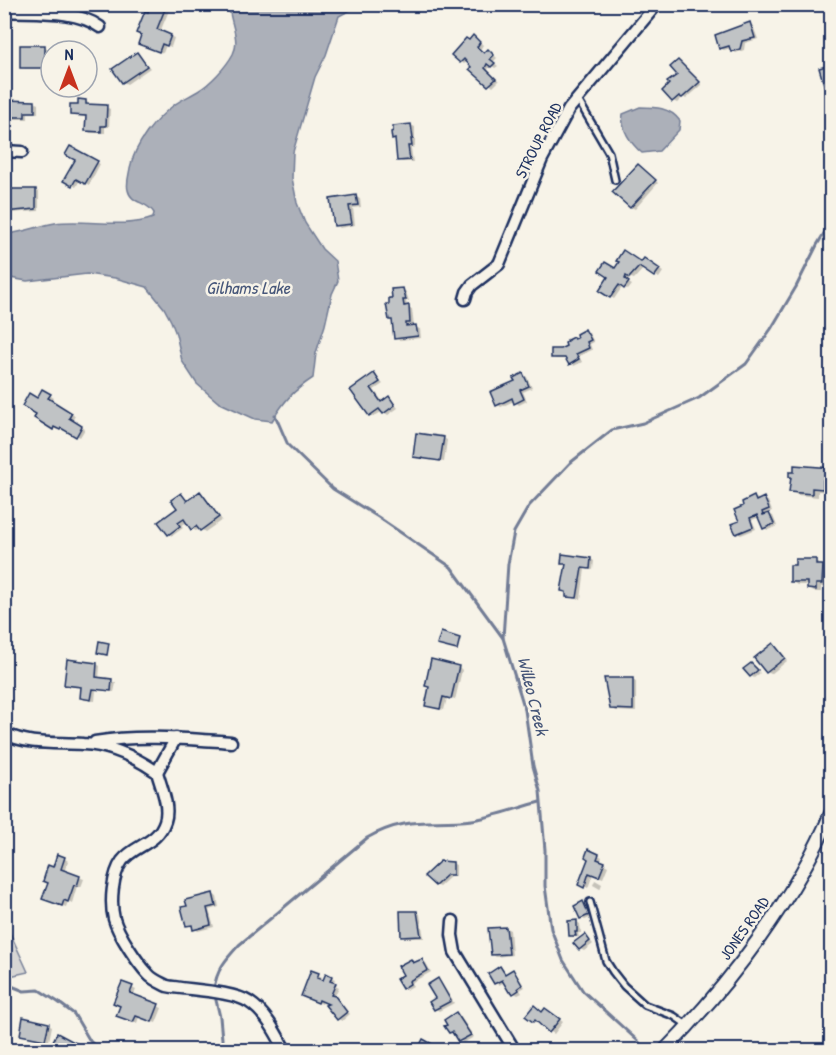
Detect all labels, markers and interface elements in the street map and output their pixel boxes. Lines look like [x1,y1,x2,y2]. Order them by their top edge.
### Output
north arrow [39,39,99,99]
text: N [65,43,74,65]
street label: STROUP ROAD [509,98,567,182]
water label: Gilhams Lake [206,275,291,300]
water label: Willeo Creek [512,654,556,739]
street label: JONES ROAD [714,891,774,964]

